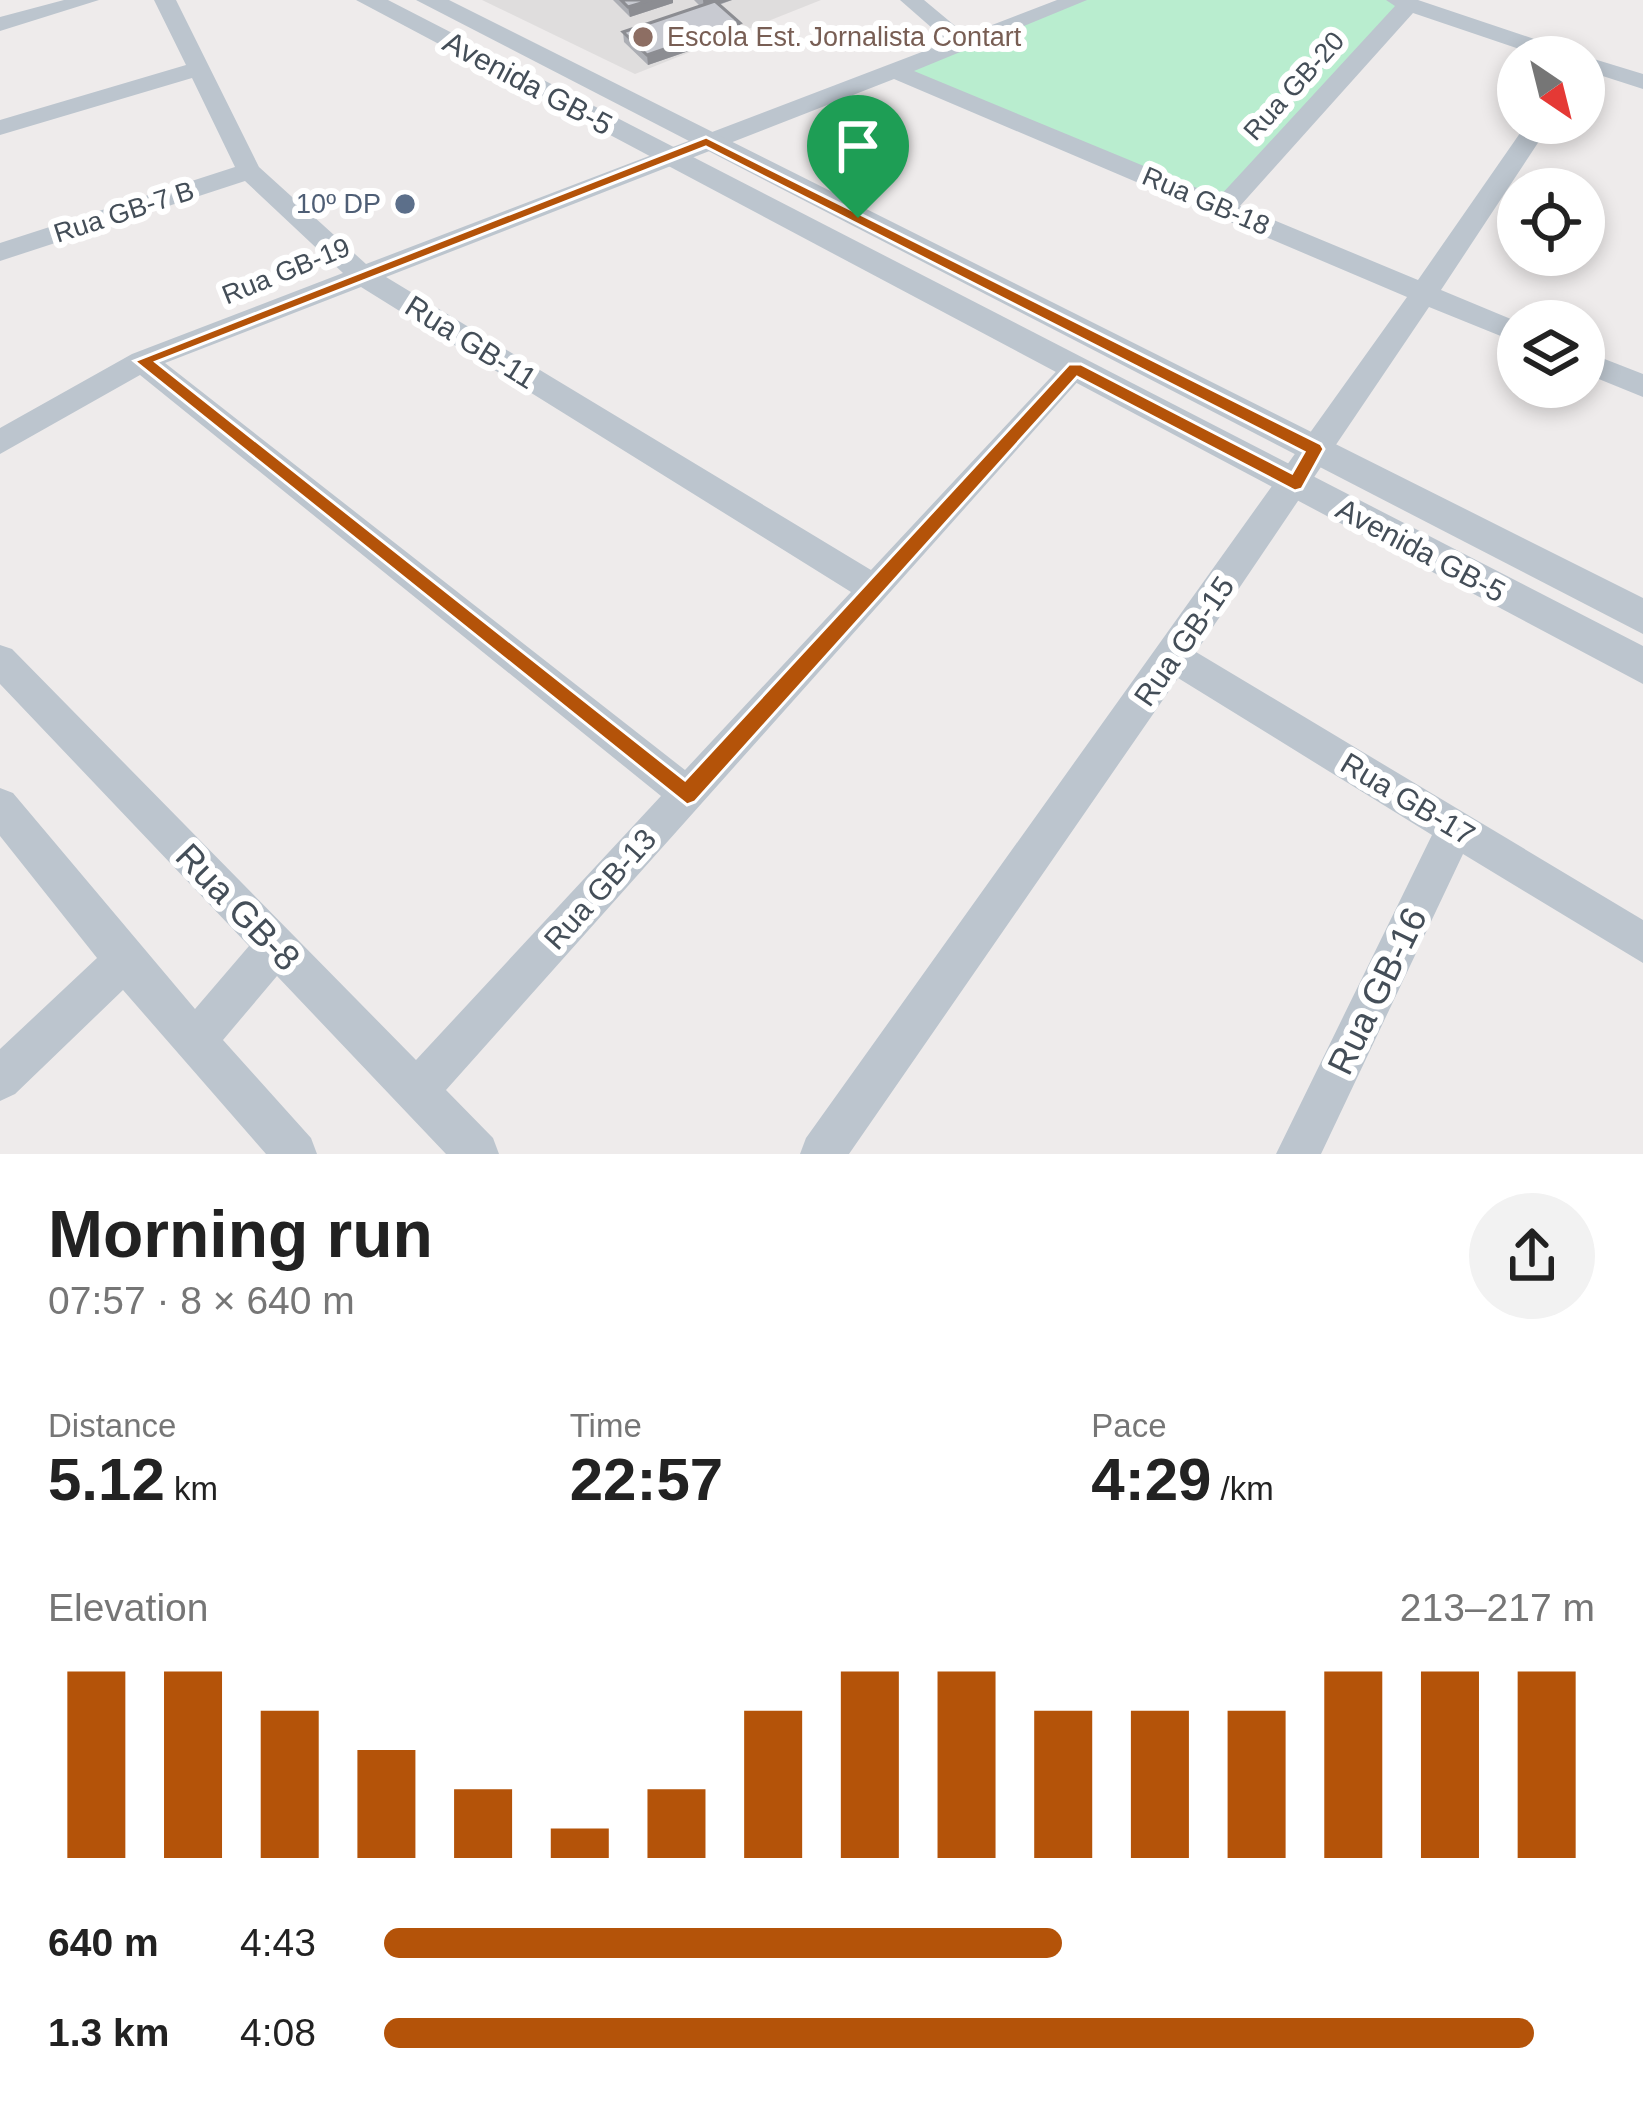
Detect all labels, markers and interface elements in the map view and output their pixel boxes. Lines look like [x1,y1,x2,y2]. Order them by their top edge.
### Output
place label: Escola Est. Jornalista Contart [667,22,1022,52]
marker: Escola Est. Jornalista Contart [630,24,656,50]
street label: Avenida GB-5 [438,25,618,141]
street label: Rua GB-20 [1238,26,1350,146]
north arrow [1497,36,1605,144]
map controls [1497,36,1605,408]
pin [807,95,909,218]
icon: arrive [825,113,891,179]
street label: Rua GB-18 [1138,161,1274,241]
button: locate [1497,168,1605,276]
street label: Rua GB-7 B [50,175,198,249]
place label: 10º DP [296,189,381,219]
marker: 10º DP [392,191,418,217]
street label: Rua GB-19 [218,232,354,310]
street label: Rua GB-11 [400,289,542,395]
button: layers [1497,300,1605,408]
street label: Avenida GB-5 [1331,492,1511,608]
street label: Rua GB-15 [1127,570,1241,712]
street label: Rua GB-17 [1335,746,1481,852]
street label: Rua GB-13 [538,822,662,956]
street label: Rua GB-8 [168,835,308,979]
street label: Rua GB-16 [1319,901,1435,1081]
button: share [1469,1193,1595,1319]
text: Morning run [48,1197,433,1271]
text: 07:57 · 8 × 640 m [48,1279,355,1322]
text: Distance [48,1407,176,1444]
text: Time [570,1407,642,1444]
text: Pace [1091,1407,1167,1444]
text: 5.12 [48,1446,165,1513]
text: 22:57 [570,1446,723,1513]
text: 4:29 [1091,1446,1211,1513]
text: km [165,1470,218,1507]
text: /km [1211,1470,1274,1507]
text: Elevation [48,1586,208,1629]
text: 213–217 m [1400,1586,1595,1629]
text: 640 m [48,1921,159,1964]
text: 4:43 [240,1921,316,1964]
text: 1.3 km [48,2011,169,2054]
text: 4:08 [240,2011,316,2054]

